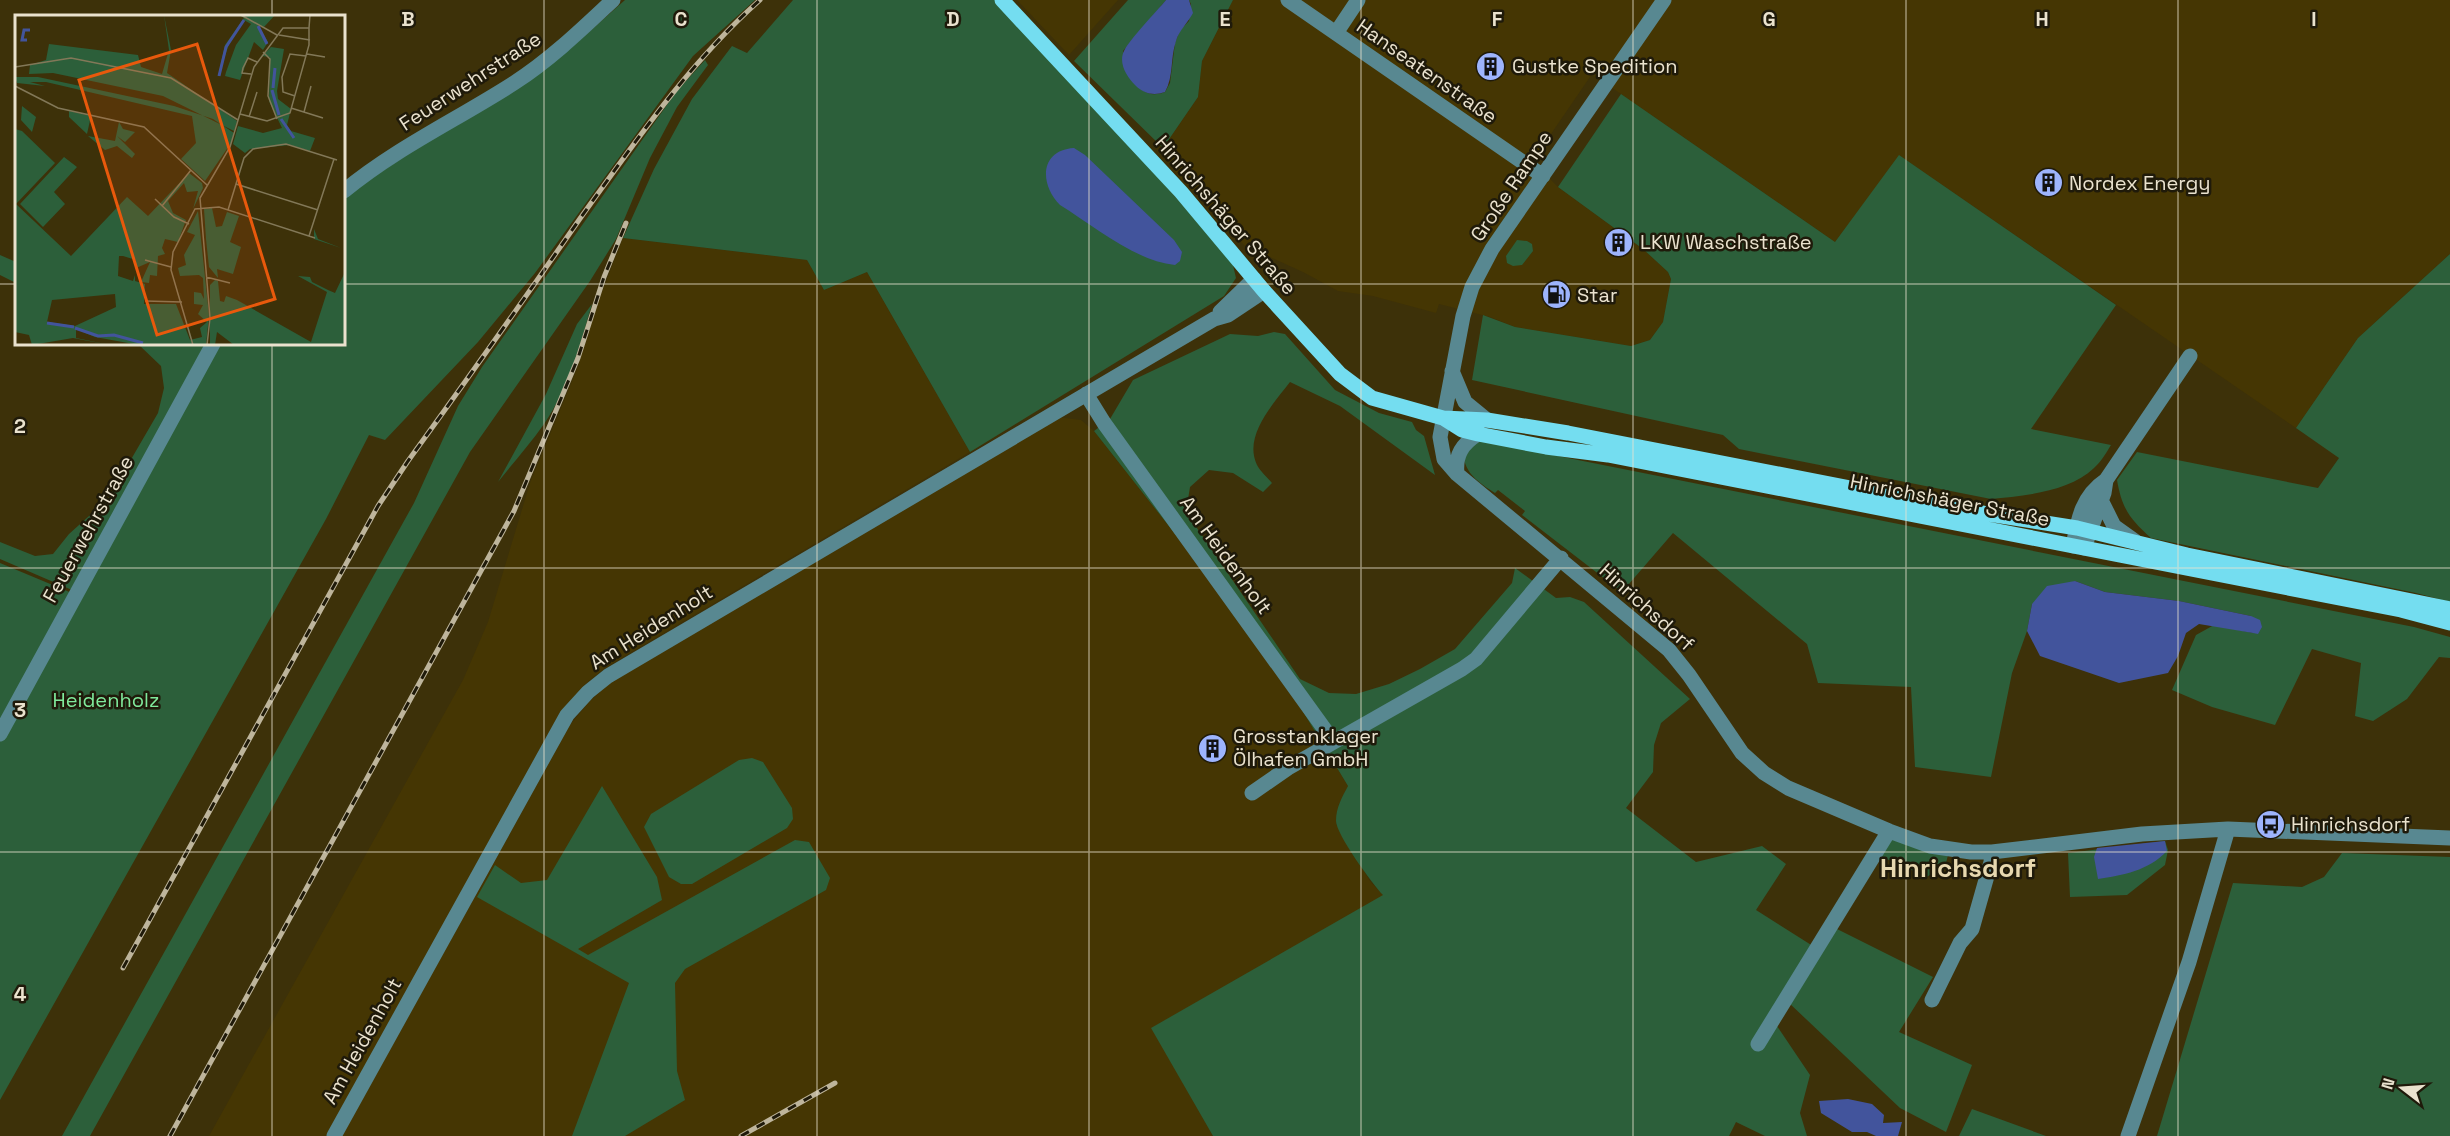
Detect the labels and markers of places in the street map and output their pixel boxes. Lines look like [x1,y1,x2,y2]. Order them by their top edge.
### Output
building icon: Gustke Spedition [1475,50,1507,82]
place label: Gustke Spedition [1512,53,1678,79]
building icon: Nordex Energy [2032,167,2064,199]
place label: Nordex Energy [2069,170,2211,196]
building icon: LKW Waschstraße [1603,226,1635,258]
place label: LKW Waschstraße [1640,229,1812,255]
fuel station icon: Star [1540,279,1572,311]
place label: Star [1577,282,1617,308]
place label: Grosstanklager Ölhafen GmbH [1233,723,1379,772]
building icon: Grosstanklager Ölhafen GmbH [1196,732,1228,764]
bus stop icon: Hinrichsdorf [2254,808,2286,840]
place label: Hinrichsdorf [2291,811,2410,837]

